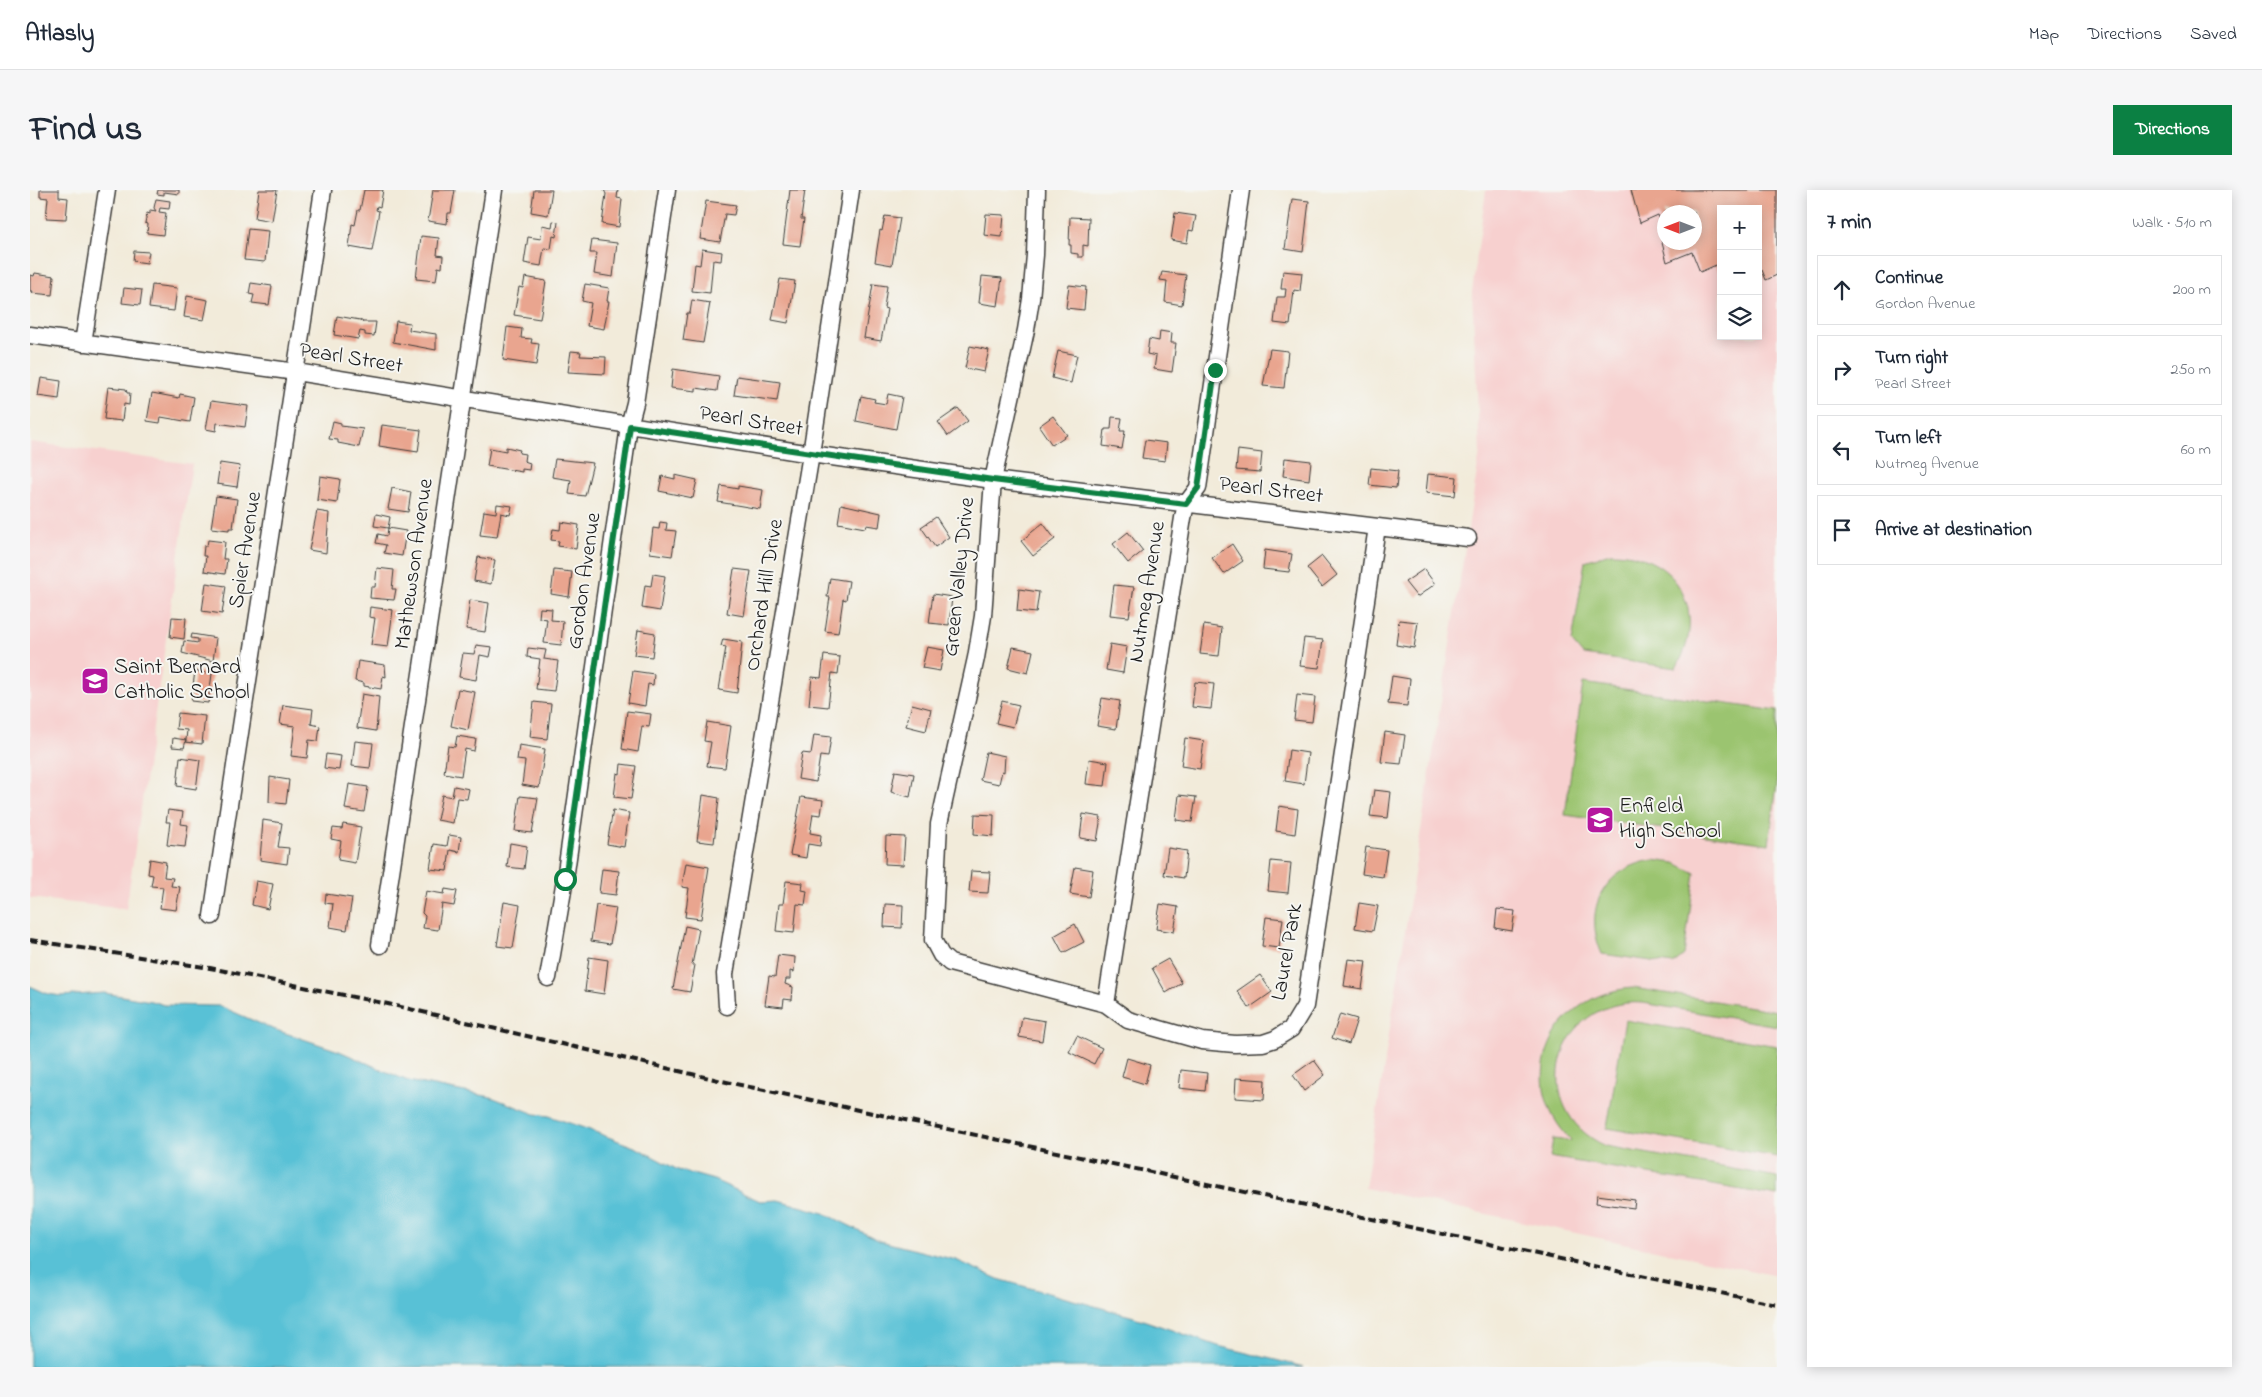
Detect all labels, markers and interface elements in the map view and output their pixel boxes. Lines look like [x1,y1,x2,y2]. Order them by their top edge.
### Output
text: Atlasly [25,17,94,52]
text: Map [2029,22,2059,48]
text: Directions [2087,22,2162,48]
text: Saved [2190,22,2237,48]
text: Find us [30,105,142,156]
button: Directions [2113,105,2232,155]
north arrow [1657,205,1702,250]
map controls [1717,205,1762,340]
button: + [1717,205,1762,250]
text: 7 min [1827,208,1871,238]
text: Walk · 510 m [2132,211,2212,235]
button: − [1717,250,1762,295]
text: Continue [1875,265,1943,292]
icon: ahead [1828,276,1856,304]
text: 200 m [2173,278,2211,302]
text: Gordon Avenue [1875,292,1975,316]
button: layers [1717,295,1762,340]
street label: Pearl Street [297,335,406,383]
text: Turn right [1875,345,1948,372]
icon: right [1828,356,1856,384]
text: 250 m [2171,358,2211,382]
route end [1204,359,1227,382]
text: Pearl Street [1875,372,1951,396]
street label: Pearl Street [697,398,806,446]
text: Turn left [1875,425,1942,452]
icon: left [1828,436,1856,464]
text: 60 m [2181,438,2211,462]
text: Nutmeg Avenue [1875,452,1979,476]
street label: Pearl Street [1217,469,1325,513]
street label: Mathewson Avenue [387,476,443,651]
street label: Spier Avenue [221,489,271,611]
street label: Green Valley Drive [936,496,985,658]
street label: Gordon Avenue [560,510,610,652]
street label: Orchard Hill Drive [737,516,793,673]
icon: arrive [1828,516,1856,544]
text: Arrive at destination [1875,517,2032,544]
street label: Nutmeg Avenue [1121,519,1176,665]
place label: Saint Bernard Catholic School [114,652,250,709]
school or university icon: Saint Bernard Catholic School [80,666,110,696]
place label: Enfield High School [1619,791,1721,849]
school or university icon: Enfield High School [1585,805,1615,835]
route start [554,868,577,891]
street label: Laurel Park [1264,901,1312,1003]

